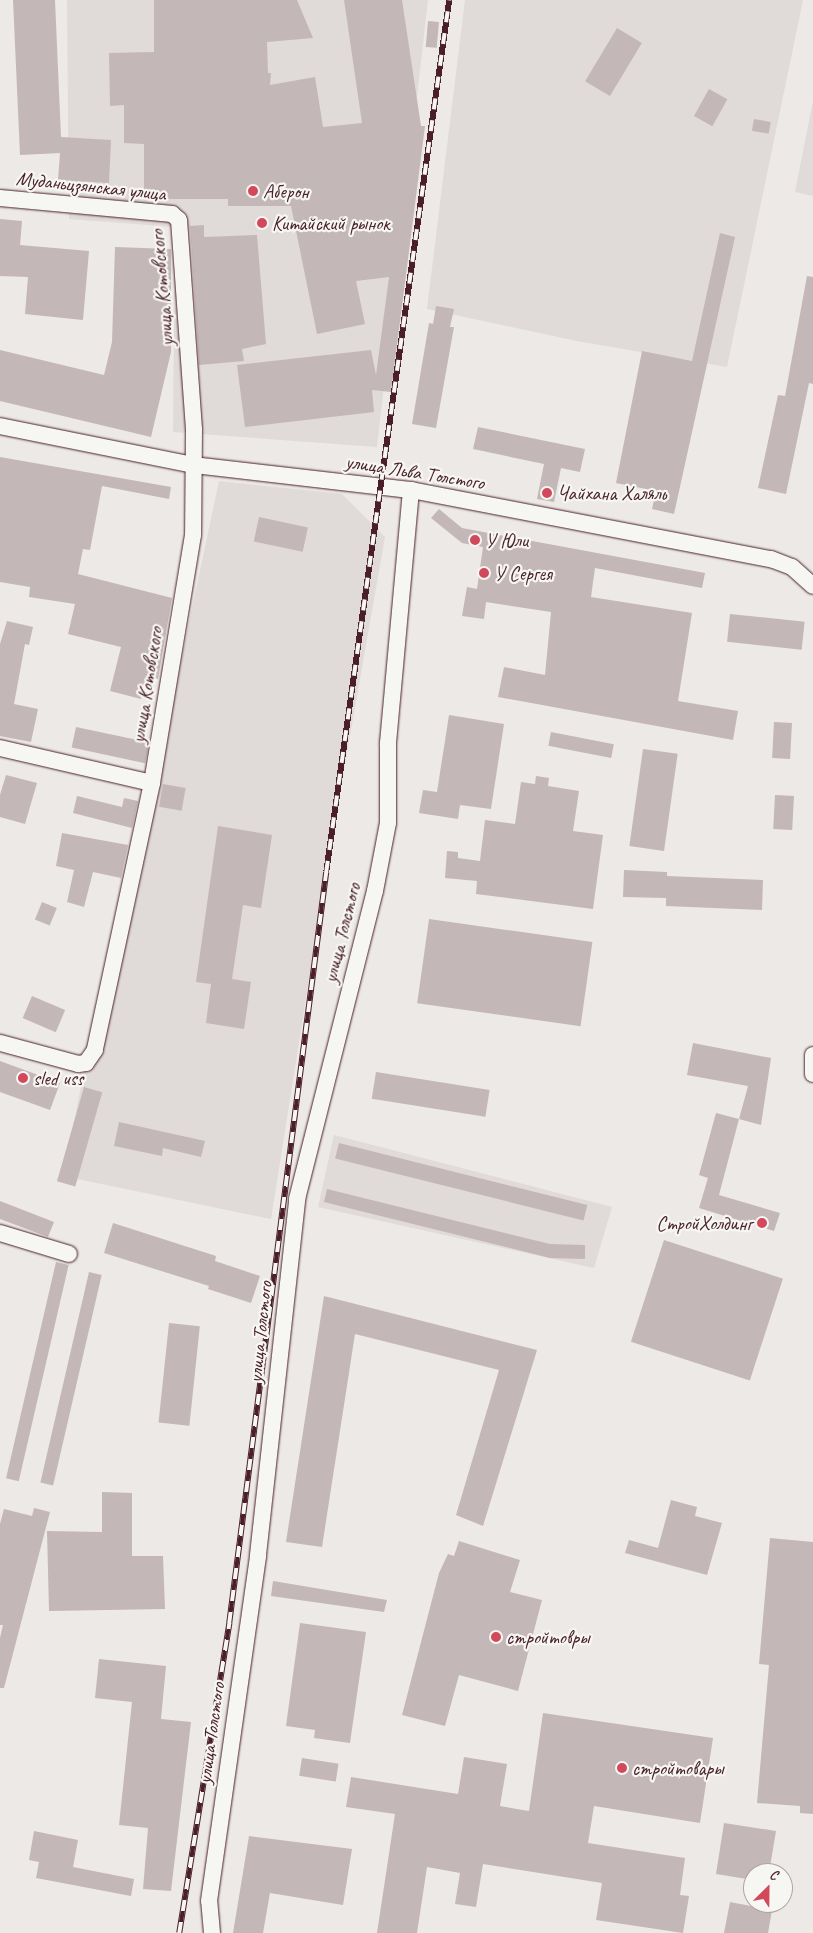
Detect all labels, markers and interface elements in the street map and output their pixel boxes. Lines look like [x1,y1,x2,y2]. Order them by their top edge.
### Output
street label: Муданьцзянская улица [14,166,168,206]
place label: Аберон [263,179,309,203]
marker: Аберон [247,185,259,197]
place label: Китайский рынок [272,211,390,235]
marker: Китайский рынок [256,217,268,229]
street label: улица Котовского [145,229,179,347]
street label: улица Льва Толстого [344,449,486,495]
place label: Чайхана Халяль [557,481,666,505]
marker: Чайхана Халяль [541,487,553,499]
place label: У Юли [485,528,529,552]
marker: У Юли [469,534,481,546]
place label: У Сергея [494,561,552,585]
marker: У Сергея [478,567,490,579]
street label: улица Котовского [126,625,168,745]
street label: улица Толстого [318,881,366,985]
place label: sled uss [33,1066,83,1090]
marker: sled uss [17,1072,29,1084]
place label: СтройХолдинг [656,1211,752,1235]
marker: СтройХолдинг [756,1217,768,1229]
street label: улица Толстого [243,1280,277,1384]
place label: стройтовры [506,1625,590,1649]
marker: стройтовры [490,1631,502,1643]
street label: улица Толстого [192,1681,230,1785]
place label: стройтовары [632,1756,724,1780]
marker: стройтовары [616,1762,628,1774]
north arrow [743,1863,793,1913]
text: С [767,1865,780,1884]

